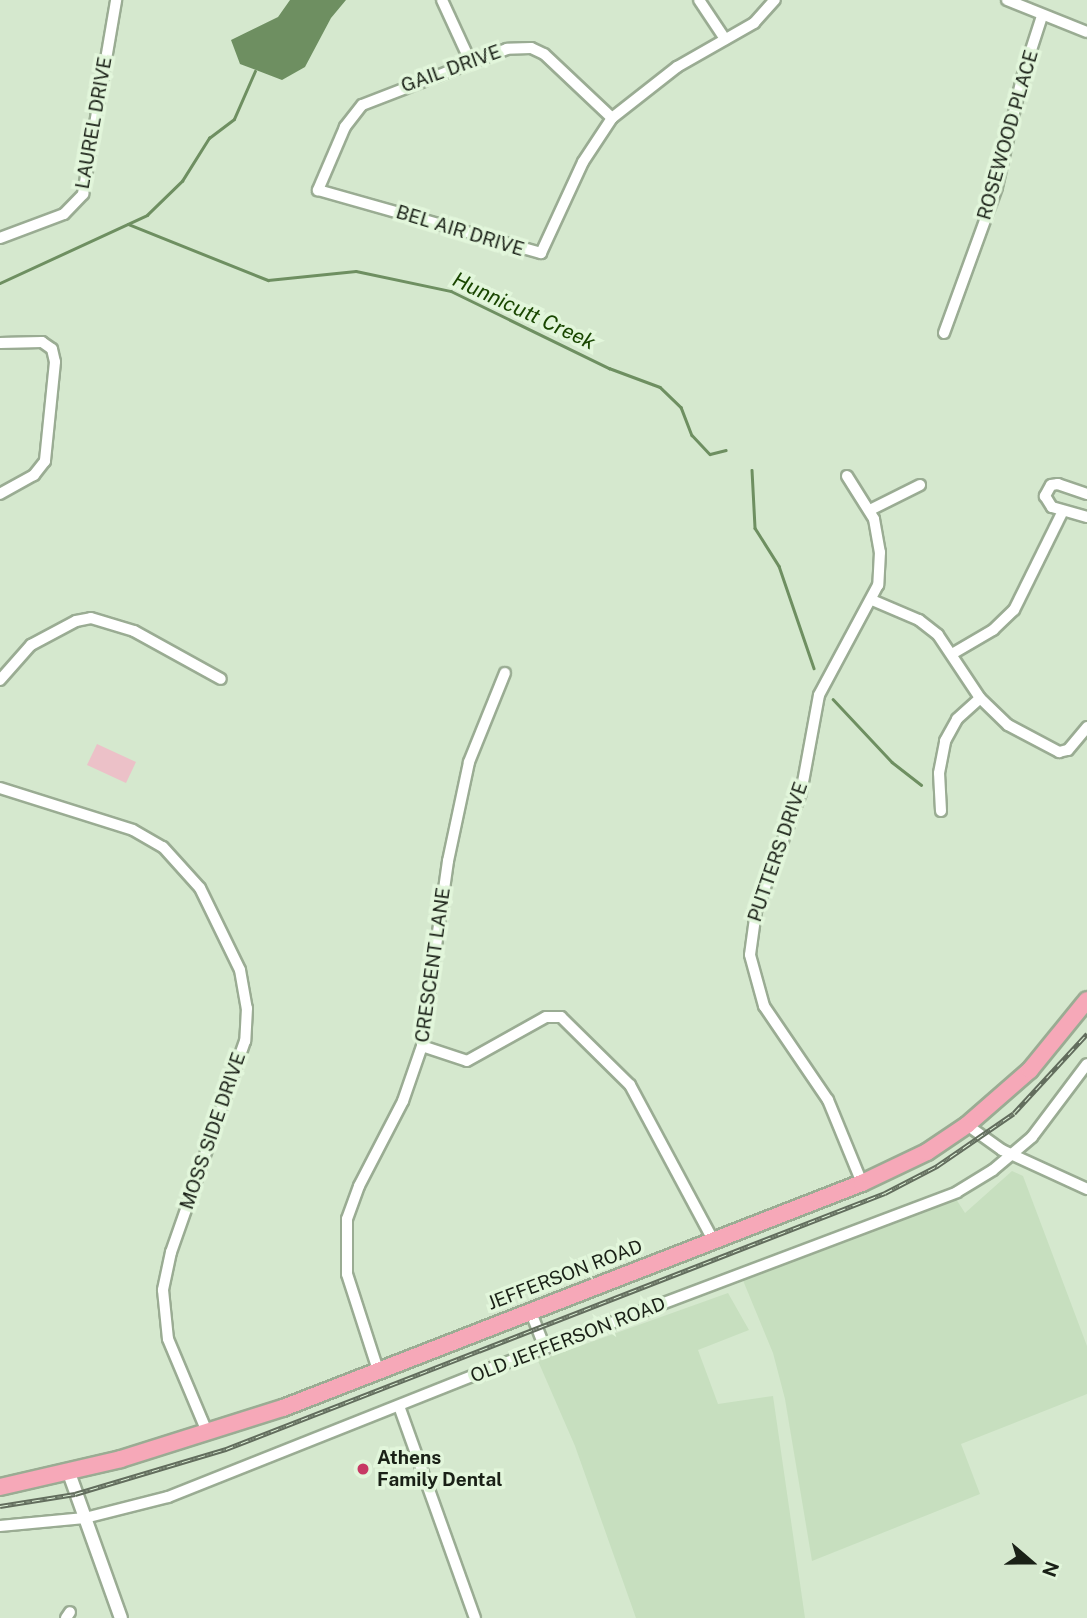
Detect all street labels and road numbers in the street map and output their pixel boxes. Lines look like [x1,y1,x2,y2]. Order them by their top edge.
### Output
street label: GAIL DRIVE [398,40,504,98]
street label: ROSEWOOD PLACE [973,47,1043,223]
street label: LAUREL DRIVE [71,55,117,191]
street label: BEL AIR DRIVE [393,201,527,261]
street label: PUTTERS DRIVE [743,779,813,925]
street label: CRESCENT LANE [411,886,455,1044]
street label: MOSS SIDE DRIVE [175,1050,251,1212]
street label: JEFFERSON ROAD [484,1235,646,1315]
street label: OLD JEFFERSON ROAD [467,1292,669,1388]

